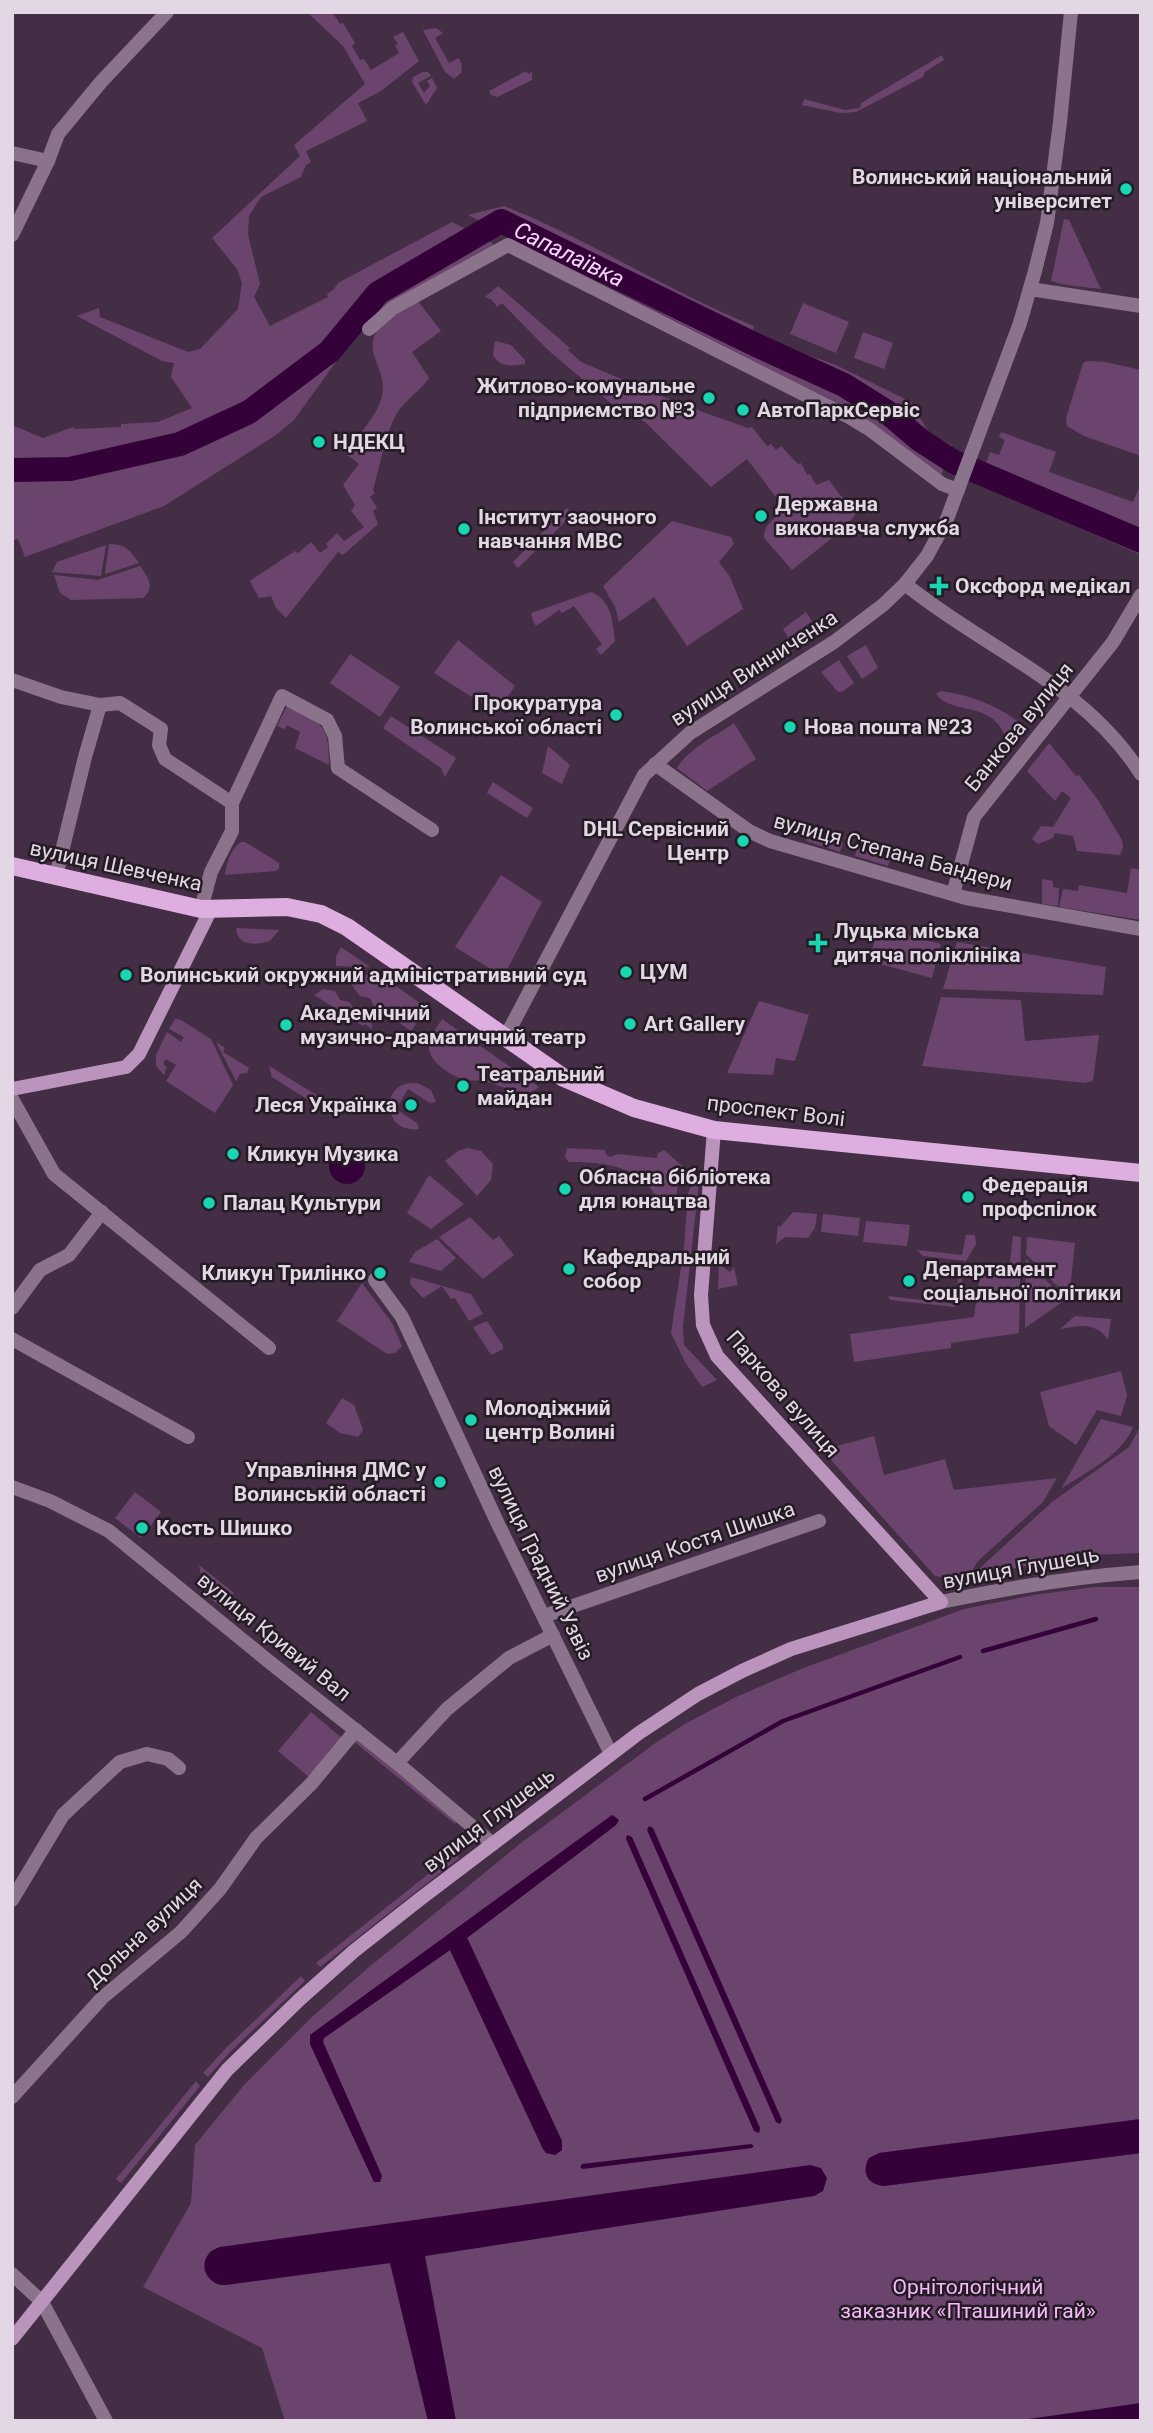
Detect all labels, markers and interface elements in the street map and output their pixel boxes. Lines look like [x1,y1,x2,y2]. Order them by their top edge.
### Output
place label: Волинський національний університет [852,165,1112,213]
marker: Волинський національний університет [1118,181,1134,197]
water label: Сапалаївка [510,216,629,292]
place label: Житлово-комунальне підприємство №3 [476,374,695,422]
marker: Житлово-комунальне підприємство №3 [701,390,717,406]
place label: АвтоПаркСервіс [757,398,920,422]
marker: АвтоПаркСервіс [735,402,751,418]
place label: НДЕКЦ [333,430,405,454]
marker: НДЕКЦ [311,434,327,450]
place label: Державна виконавча служба [775,492,960,540]
place label: Інститут заочного навчання МВС [478,505,657,553]
marker: Державна виконавча служба [753,508,769,524]
marker: Інститут заочного навчання МВС [456,521,472,537]
place label: Оксфорд медікал [955,574,1130,598]
marker: Оксфорд медікал [929,576,949,596]
street label: вулиця Винниченка [666,605,842,731]
street label: Банкова вулиця [960,658,1078,796]
place label: Прокуратура Волинської області [410,691,602,739]
marker: Прокуратура Волинської області [608,707,624,723]
place label: Нова пошта №23 [804,715,973,739]
marker: Нова пошта №23 [782,719,798,735]
street label: вулиця Степана Бандери [771,809,1015,895]
place label: DHL Сервісний Центр [583,817,729,865]
marker: DHL Сервісний Центр [735,833,751,849]
street label: вулиця Шевченка [28,836,204,896]
place label: Луцька міська дитяча поліклініка [834,919,1020,967]
marker: Луцька міська дитяча поліклініка [808,933,828,953]
place label: ЦУМ [640,960,688,984]
place label: Волинський окружний адміністративний суд [140,963,587,987]
marker: ЦУМ [618,964,634,980]
marker: Волинський окружний адміністративний суд [118,967,134,983]
place label: Академічний музично-драматичний театр [300,1001,586,1049]
place label: Art Gallery [644,1012,746,1036]
marker: Art Gallery [622,1016,638,1032]
marker: Академічний музично-драматичний театр [278,1017,294,1033]
place label: Театральний майдан [477,1062,605,1110]
marker: Театральний майдан [455,1078,471,1094]
street label: проспект Волі [706,1091,846,1131]
place label: Леся Українка [255,1093,397,1117]
marker: Леся Українка [403,1097,419,1113]
place label: Кликун Музика [247,1142,399,1166]
marker: Кликун Музика [225,1146,241,1162]
place label: Обласна бібліотека для юнацтва [579,1165,771,1213]
place label: Федерація профспілок [982,1173,1097,1221]
marker: Обласна бібліотека для юнацтва [557,1181,573,1197]
marker: Федерація профспілок [960,1189,976,1205]
place label: Палац Культури [223,1191,381,1215]
marker: Палац Культури [201,1195,217,1211]
place label: Кафедральний собор [583,1245,730,1293]
place label: Департамент соціальної політики [923,1257,1121,1305]
place label: Кликун Трилінко [201,1261,366,1285]
marker: Кафедральний собор [561,1261,577,1277]
marker: Кликун Трилінко [372,1265,388,1281]
marker: Департамент соціальної політики [901,1273,917,1289]
street label: Паркова вулиця [722,1326,844,1462]
place label: Молодіжний центр Волині [485,1396,615,1444]
marker: Молодіжний центр Волині [463,1412,479,1428]
place label: Управління ДМС у Волинській області [234,1458,426,1506]
street label: вулиця Градний Узвіз [483,1462,599,1664]
marker: Управління ДМС у Волинській області [432,1474,448,1490]
street label: вулиця Костя Шишка [592,1497,798,1587]
place label: Кость Шишко [156,1516,292,1540]
marker: Кость Шишко [134,1520,150,1536]
street label: вулиця Глушець [941,1542,1101,1594]
street label: вулиця Кривий Вал [193,1568,355,1706]
street label: вулиця Глушець [419,1763,559,1877]
street label: Дольна вулиця [81,1872,207,1992]
park label: Орнітологічний заказник «Пташиний гай» [840,2275,1096,2323]

